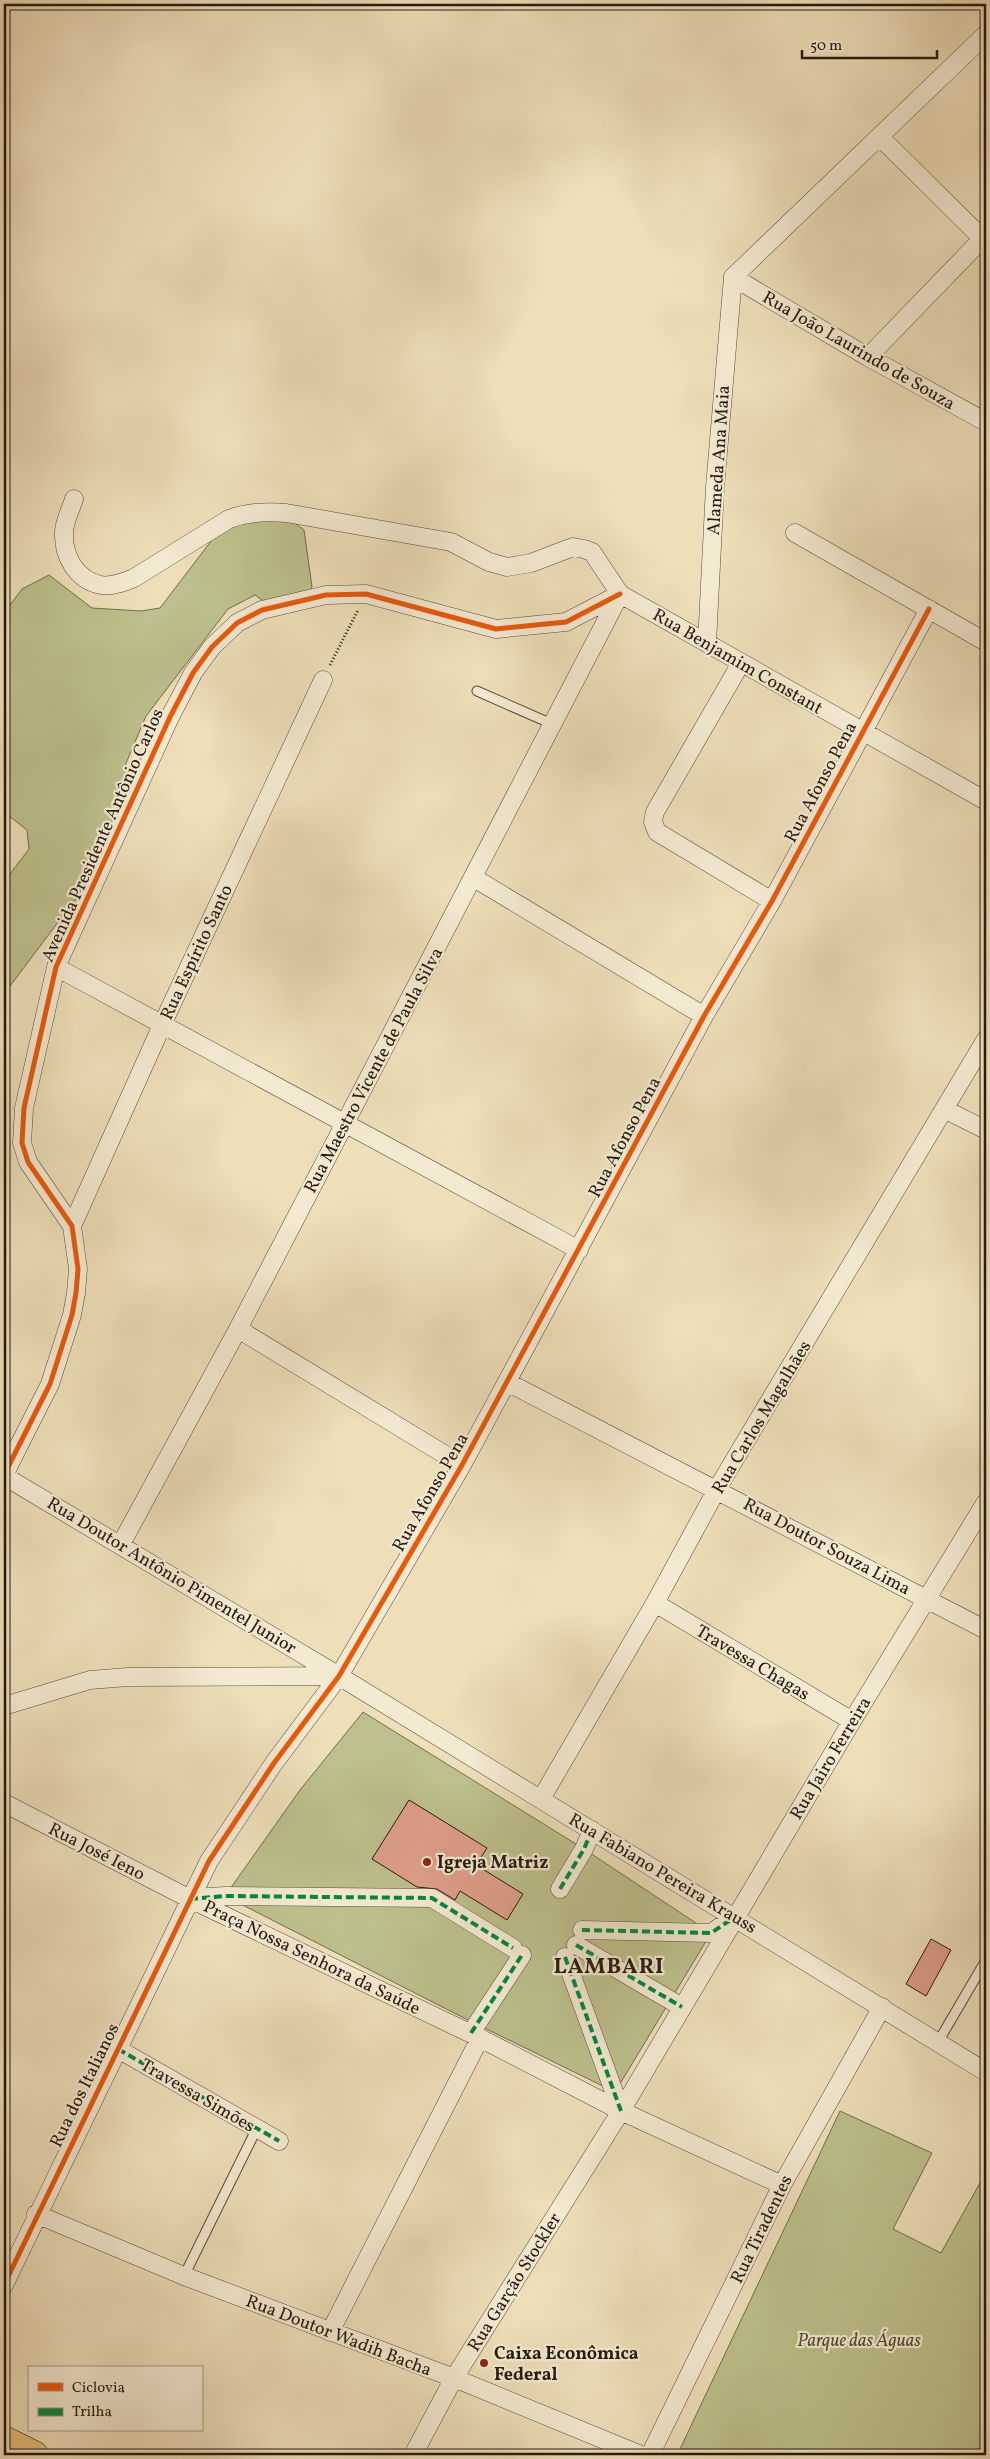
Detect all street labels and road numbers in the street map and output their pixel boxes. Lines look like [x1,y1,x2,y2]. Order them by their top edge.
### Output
street label: Rua João Laurindo de Souza [757,286,959,417]
street label: Alameda Ana Maia [702,384,737,536]
street label: Rua Benjamim Constant [648,603,827,721]
street label: Avenida Presidente Antônio Carlos [36,705,171,966]
street label: Rua Afonso Pena [779,718,864,847]
street label: Rua Espírito Santo [155,881,240,1024]
street label: Rua Maestro Vicente de Paula Silva [299,943,450,1198]
street label: Rua Afonso Pena [583,1073,668,1202]
street label: Rua Carlos Magalhães [707,1336,818,1499]
street label: Rua Afonso Pena [387,1429,475,1557]
street label: Rua Doutor Antônio Pimentel Junior [42,1492,301,1661]
street label: Rua Doutor Souza Lima [738,1493,914,1602]
street label: Travessa Chagas [691,1619,814,1707]
street label: Rua Jairo Ferreira [785,1693,878,1825]
street label: Rua Fabiano Pereira Krauss [563,1808,761,1941]
street label: Rua José Ieno [44,1817,149,1887]
street label: Praça Nossa Senhora da Saúde [199,1895,424,2022]
street label: Rua dos Italianos [44,2019,126,2152]
street label: Travessa Simões [135,2053,259,2139]
street label: Rua Tiradentes [725,2171,799,2288]
street label: Rua Garção Stockler [462,2208,568,2357]
street label: Rua Doutor Wadih Bacha [242,2289,435,2383]

